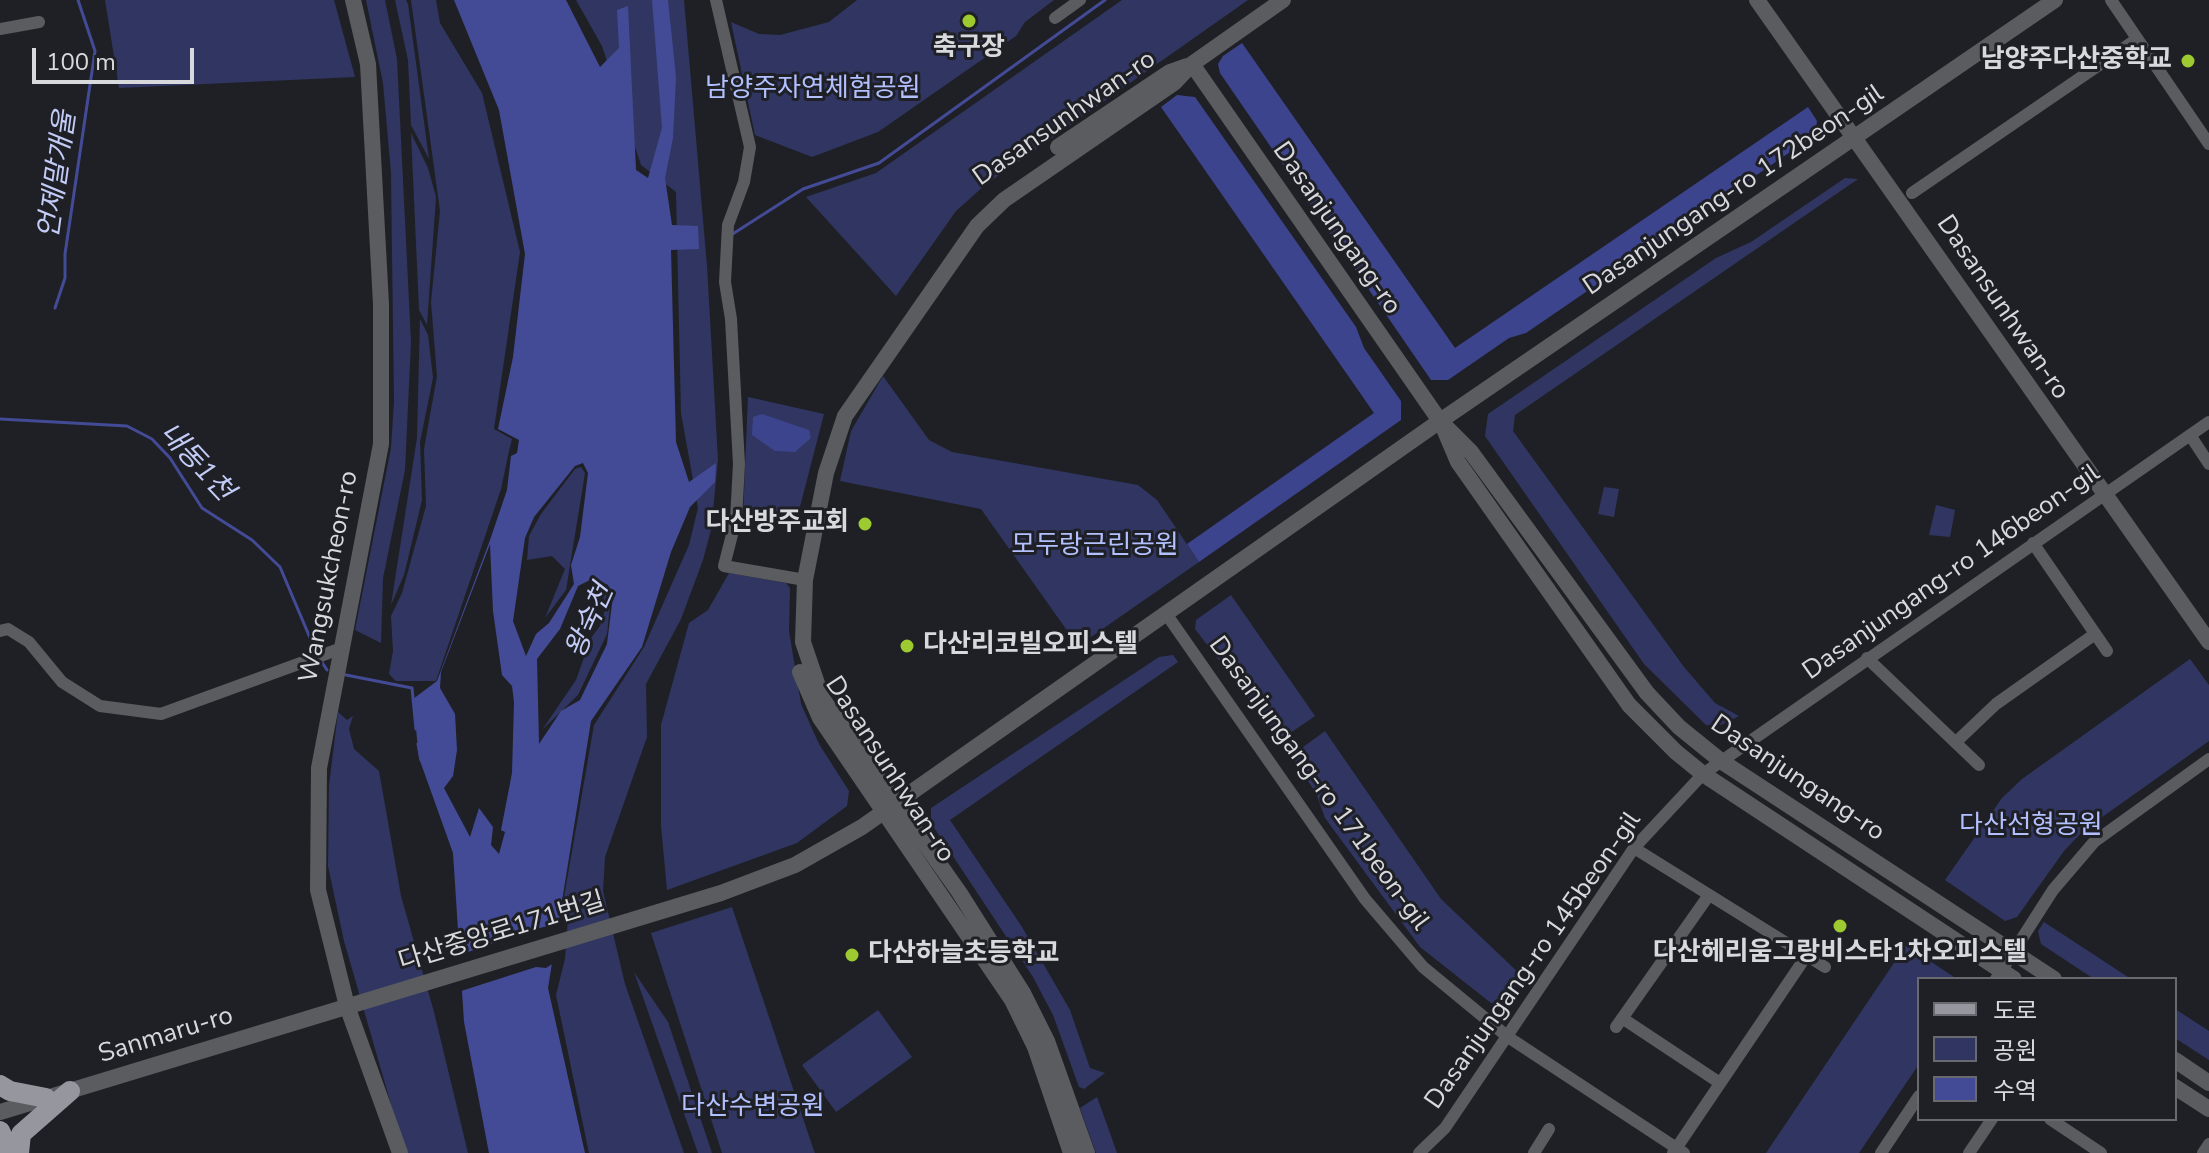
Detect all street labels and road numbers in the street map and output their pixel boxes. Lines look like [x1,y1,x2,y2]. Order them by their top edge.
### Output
street label: Dasansunhwan-ro [968,44,1162,194]
street label: Dasanjungang-ro 172beon-gil [1578,79,1890,303]
street label: Dasanjungang-ro [1265,137,1407,321]
street label: Dasansunhwan-ro [1929,210,2075,406]
street label: Dasanjungang-ro 146beon-gil [1798,458,2106,688]
street label: Wangsukcheon-ro [294,468,366,686]
street label: Dasanjungang-ro 171beon-gil [1201,631,1435,937]
street label: Dasansunhwan-ro [817,671,961,869]
street label: Dasanjungang-ro [1704,709,1890,849]
street label: Dasanjungang-ro 145beon-gil [1419,807,1649,1115]
street label: 다산중앙로171번길 [395,887,609,979]
street label: Sanmaru-ro [95,1001,237,1071]

